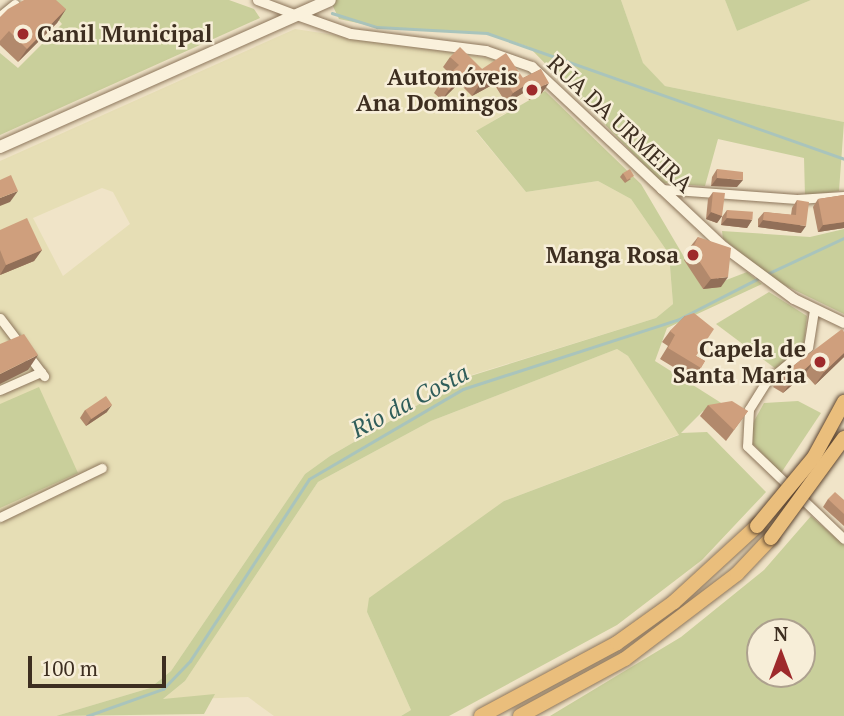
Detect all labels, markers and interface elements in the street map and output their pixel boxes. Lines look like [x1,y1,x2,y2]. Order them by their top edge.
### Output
place label: Canil Municipal [37,20,212,48]
marker: Canil Municipal [15,26,31,42]
street label: RUA DA URMEIRA [541,49,699,199]
place label: Automóveis Ana Domingos [356,63,518,117]
marker: Automóveis Ana Domingos [524,82,540,98]
place label: Manga Rosa [546,241,679,269]
marker: Manga Rosa [685,247,701,263]
place label: Capela de Santa Maria [673,335,806,389]
marker: Capela de Santa Maria [812,354,828,370]
water label: Rio da Costa [346,358,474,444]
north arrow [746,618,816,688]
text: N [774,621,788,646]
scale bar [32,642,170,686]
text: 100 m [41,654,98,682]

